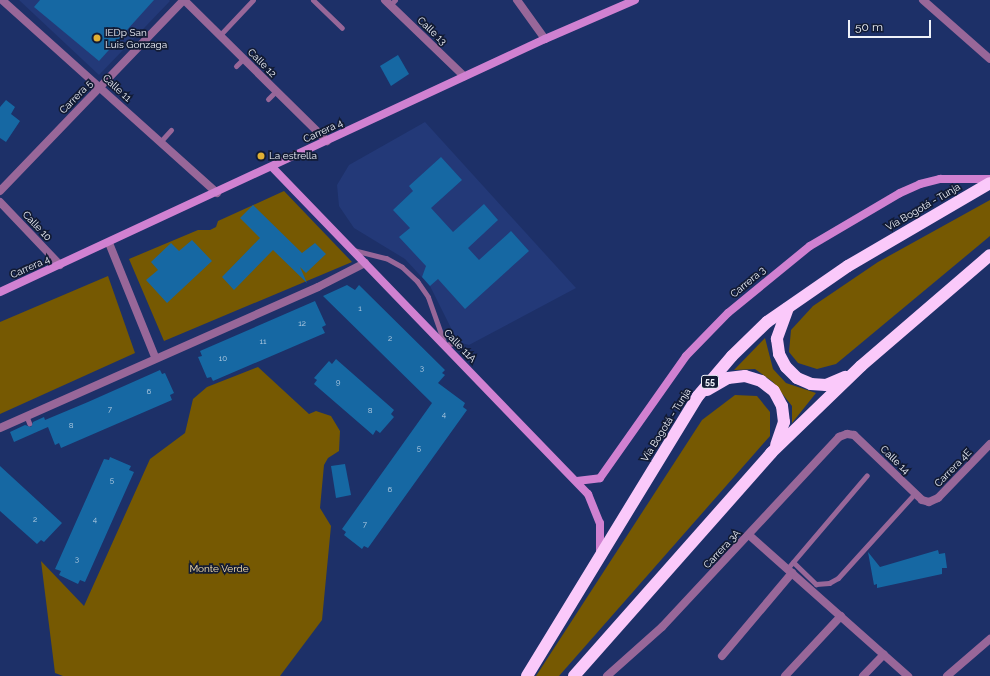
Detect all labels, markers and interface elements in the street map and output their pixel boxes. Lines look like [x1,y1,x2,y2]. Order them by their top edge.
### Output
scale bar [850,12,933,38]
street label: Calle 13 [415,14,449,48]
text: 50 m [855,20,883,34]
place label: IEDp San Luis Gonzaga [105,26,167,50]
marker: IEDp San Luis Gonzaga [92,33,102,43]
street label: Calle 12 [245,46,279,80]
street label: Calle 11 [100,72,134,104]
street label: Carrera 5 [57,78,95,116]
street label: Carrera 4 [301,117,345,145]
place label: La estrella [269,150,317,162]
marker: La estrella [256,151,266,161]
street label: Vía Bogotá - Tunja [883,181,963,233]
street label: Calle 10 [20,209,54,243]
street label: Carrera 4 [8,253,52,281]
street label: Carrera 3 [728,264,768,300]
house number: 1 [358,304,362,314]
house number: 12 [298,319,306,329]
street label: Calle 11A [441,327,479,365]
house number: 2 [388,334,392,344]
house number: 11 [260,337,266,347]
house number: 10 [219,354,227,364]
house number: 3 [420,364,424,374]
road number: 55 [701,375,719,389]
house number: 9 [336,378,340,388]
street label: Vía Bogotá - Tunja [639,386,693,464]
house number: 6 [147,387,151,397]
house number: 7 [108,405,112,415]
house number: 8 [368,406,372,416]
house number: 4 [442,410,446,420]
house number: 8 [69,421,73,431]
street label: Calle 14 [878,443,912,477]
house number: 5 [417,444,421,454]
street label: Carrera 4E [932,447,974,489]
house number: 5 [110,476,114,486]
house number: 6 [388,485,392,495]
house number: 2 [33,515,37,525]
house number: 4 [93,515,97,525]
house number: 7 [363,520,367,530]
street label: Carrera 3A [701,527,743,571]
house number: 3 [75,555,79,565]
park label: Monte Verde [189,563,249,575]

